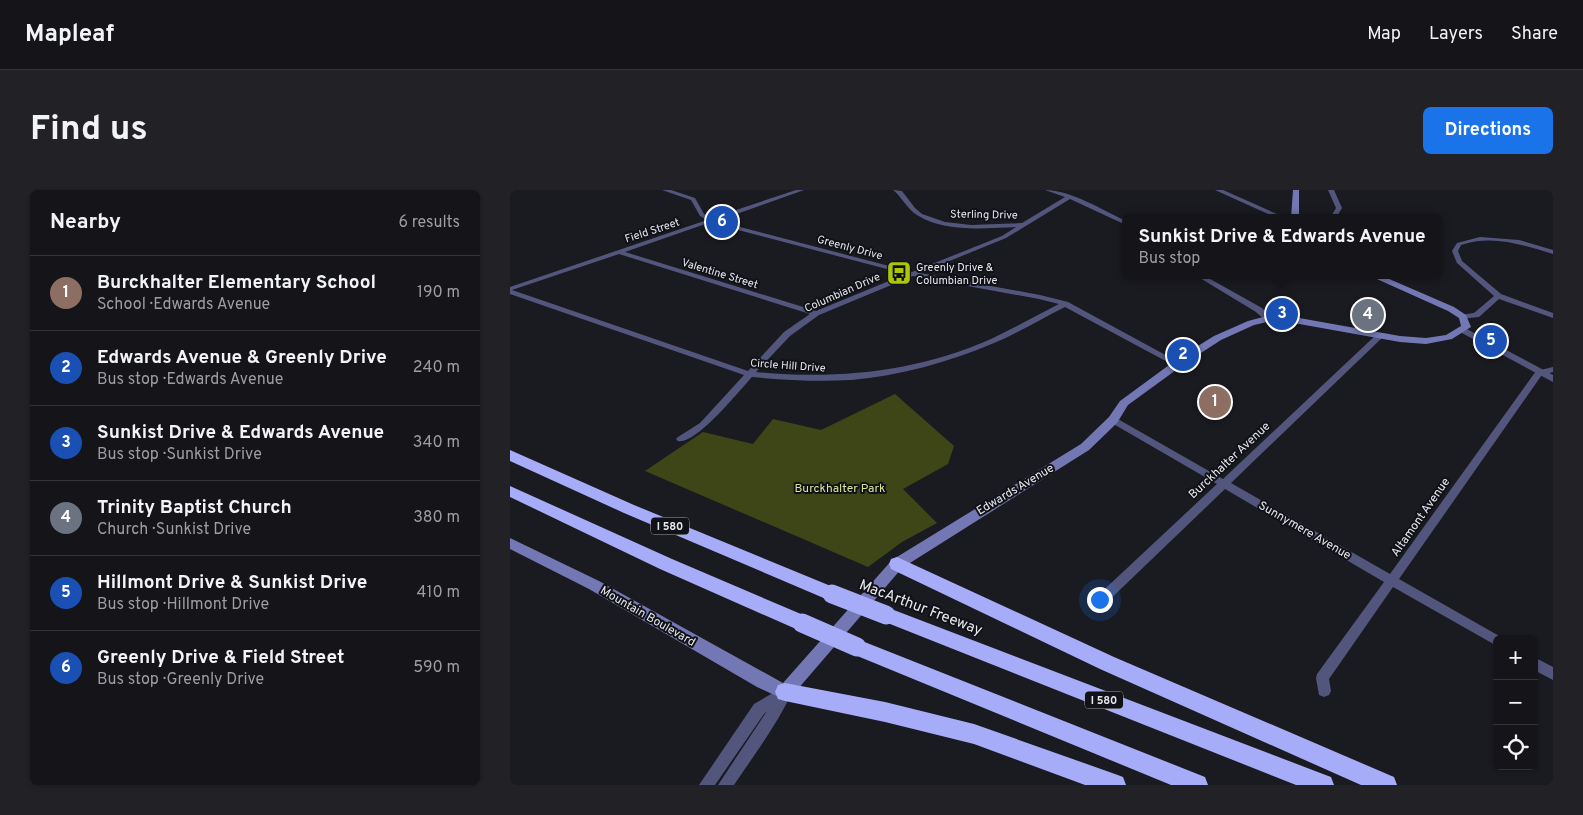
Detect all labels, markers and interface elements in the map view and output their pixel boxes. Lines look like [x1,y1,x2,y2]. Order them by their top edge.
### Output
text: Mapleaf [25,20,114,50]
text: Map [1367,23,1401,46]
text: Layers [1429,23,1483,46]
text: Share [1511,23,1558,46]
button: Directions [1423,107,1553,154]
text: Find us [30,108,148,152]
pin: 6 [706,203,738,241]
street label: Sterling Drive [950,207,1018,223]
text: Nearby [50,209,121,236]
text: 6 results [398,213,460,233]
popup [1122,214,1442,279]
street label: Field Street [623,216,681,246]
text: Sunkist Drive & Edwards Avenue [1138,225,1426,249]
street label: Greenly Drive [815,232,884,263]
text: Bus stop [1138,249,1200,269]
street label: Valentine Street [680,256,760,292]
bus stop icon: Greenly Drive & Columbian Drive [886,260,912,286]
place label: Greenly Drive & Columbian Drive [916,261,998,288]
street label: Columbian Drive [802,270,883,316]
text: Burckhalter Elementary School [97,271,376,295]
text: 1 [63,283,69,303]
text: 190 m [417,283,460,303]
text: School · Edwards Avenue [97,295,270,315]
pin: 3 [1266,295,1298,333]
pin: 4 [1352,296,1384,334]
pin: 5 [1475,322,1507,360]
pin: 2 [1167,336,1199,374]
text: Edwards Avenue & Greenly Drive [97,346,387,370]
street label: Circle Hill Drive [750,356,826,376]
text: 2 [61,358,71,378]
text: 240 m [413,358,460,378]
text: Bus stop · Edwards Avenue [97,370,283,390]
pin: 1 [1199,383,1231,421]
street label: Burckhalter Avenue [1186,419,1274,503]
text: Sunkist Drive & Edwards Avenue [97,421,384,445]
text: 3 [61,433,71,453]
text: 340 m [413,433,460,453]
text: Bus stop · Sunkist Drive [97,445,262,465]
street label: Edwards Avenue [974,460,1057,519]
street label: Altamont Avenue [1388,475,1454,560]
park label: Burckhalter Park [795,481,885,497]
text: Trinity Baptist Church [97,496,292,520]
street label: Sunnymere Avenue [1255,498,1354,564]
text: 4 [61,508,71,528]
text: 380 m [413,508,460,528]
road number: I 580 [651,518,689,534]
text: Church · Sunkist Drive [97,520,251,540]
text: Hillmont Drive & Sunkist Drive [97,571,367,595]
street label: MacArthur Freeway [856,576,985,641]
text: 5 [61,583,71,603]
text: 410 m [417,583,460,603]
street label: Mountain Boulevard [597,583,698,651]
your location [1087,587,1113,613]
text: Bus stop · Hillmont Drive [97,595,269,615]
map controls [1493,635,1538,770]
button: + [1493,635,1538,680]
text: Greenly Drive & Field Street [97,646,344,670]
text: 6 [61,658,71,678]
text: 590 m [413,658,460,678]
text: Bus stop · Greenly Drive [97,670,264,690]
button: − [1493,680,1538,725]
road number: I 580 [1085,692,1123,708]
button: locate [1493,725,1538,770]

